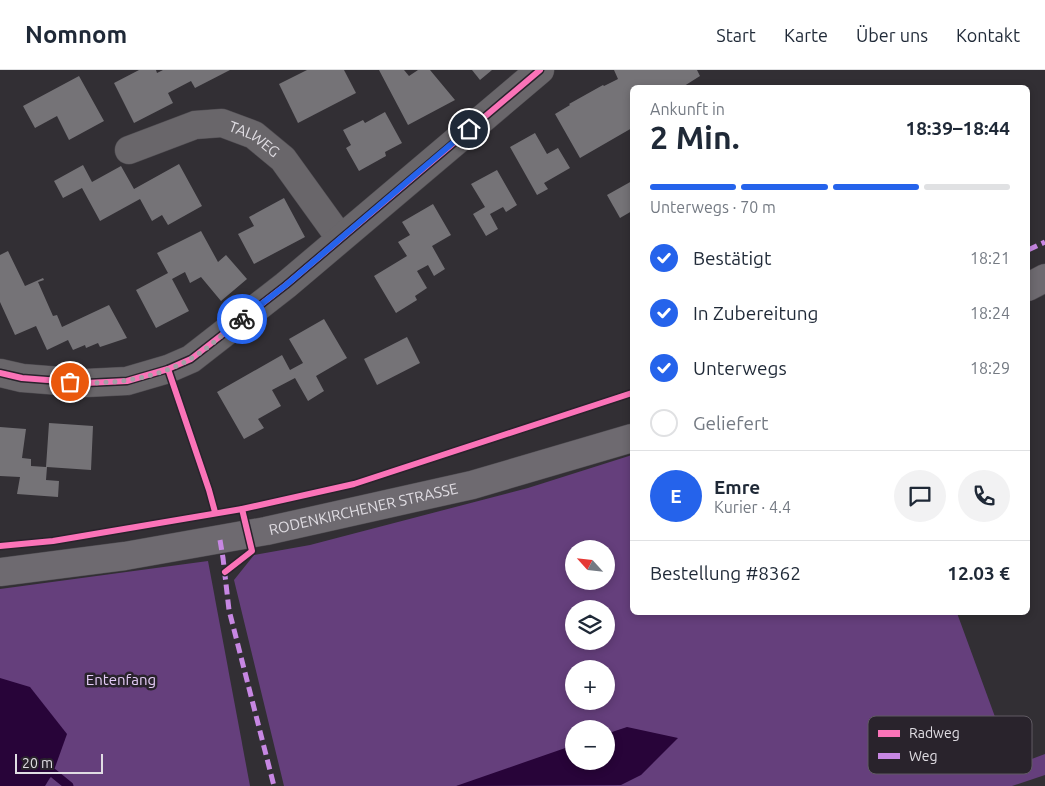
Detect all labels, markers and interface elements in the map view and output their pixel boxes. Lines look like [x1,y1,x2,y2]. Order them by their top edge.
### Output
text: Nomnom [25,21,127,48]
text: Start [716,25,756,45]
text: Karte [784,25,828,45]
text: Über uns [856,25,928,45]
text: Kontakt [956,25,1020,45]
text: Ankunft in [650,100,725,118]
pin [448,108,490,150]
icon: home [455,115,483,143]
street label: TALWEG [227,117,283,161]
text: 18:39–18:44 [905,117,1010,139]
text: 2 Min. [650,119,740,155]
text: Unterwegs · 70 m [650,198,776,216]
icon: check [650,244,678,272]
text: Bestätigt [693,247,771,269]
text: 18:21 [970,249,1010,267]
courier [217,294,267,344]
icon: check [650,299,678,327]
text: In Zubereitung [693,302,819,324]
text: 18:24 [970,304,1010,322]
icon: bike [228,305,256,333]
icon: check [650,354,678,382]
text: Unterwegs [693,357,787,379]
text: 18:29 [970,359,1010,377]
pin [49,361,91,403]
icon: bag [56,368,84,396]
text: Geliefert [693,412,769,434]
button: chat [894,470,946,522]
button: phone [958,470,1010,522]
text: Emre [714,476,760,498]
street label: RODENKIRCHENER STRASSE [267,479,459,538]
text: E [670,485,682,507]
text: Kurier · 4.4 [714,498,791,516]
north arrow [565,540,615,590]
map controls [565,540,615,770]
text: Bestellung #8362 [650,562,801,584]
text: 12.03 € [947,562,1010,584]
button: layers [565,600,615,650]
button: + [565,660,615,710]
park label: Entenfang [86,671,156,688]
legend [868,716,1032,774]
button: − [565,720,615,770]
text: Radweg [909,725,960,741]
text: Weg [909,748,938,764]
scale bar [15,751,102,774]
text: 20 m [22,755,53,771]

